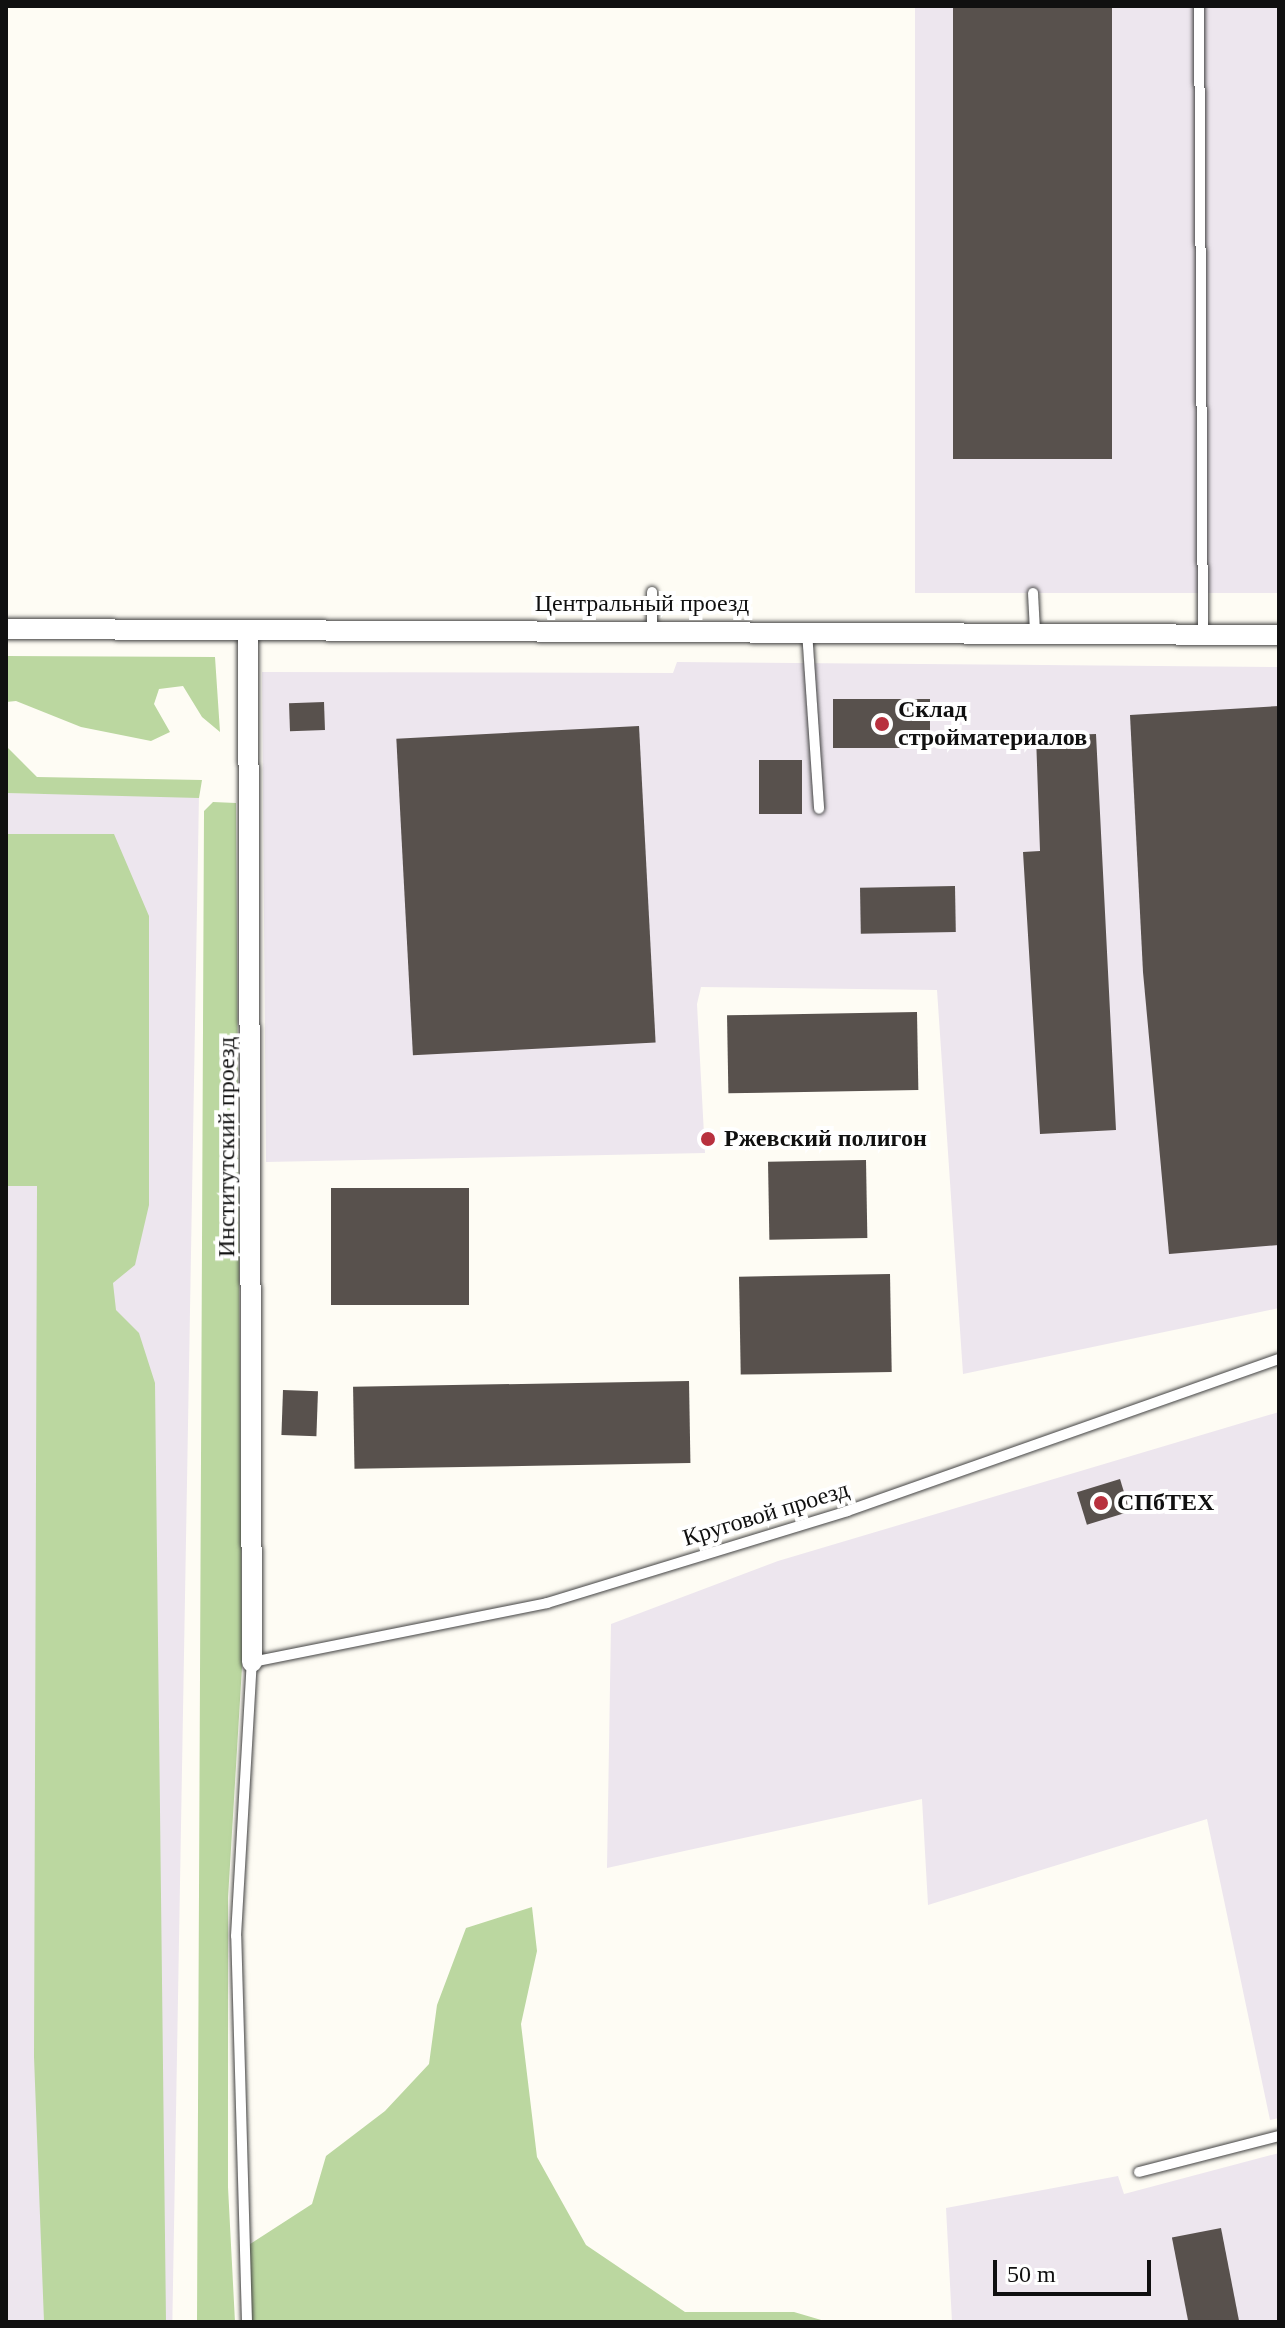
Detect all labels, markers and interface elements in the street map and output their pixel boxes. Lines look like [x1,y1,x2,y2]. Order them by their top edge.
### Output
street label: Центральный проезд [535,590,749,618]
place label: Склад стройматериалов [898,696,1087,752]
marker: Склад стройматериалов [873,715,891,733]
street label: Институтский проезд [213,1037,241,1257]
place label: Ржевский полигон [724,1125,927,1153]
marker: Ржевский полигон [699,1130,717,1148]
street label: Круговой проезд [679,1475,853,1553]
place label: СПбТЕХ [1117,1489,1214,1517]
marker: СПбТЕХ [1092,1494,1110,1512]
scale bar [997,2244,1155,2294]
text: 50 m [1007,2261,1056,2287]

